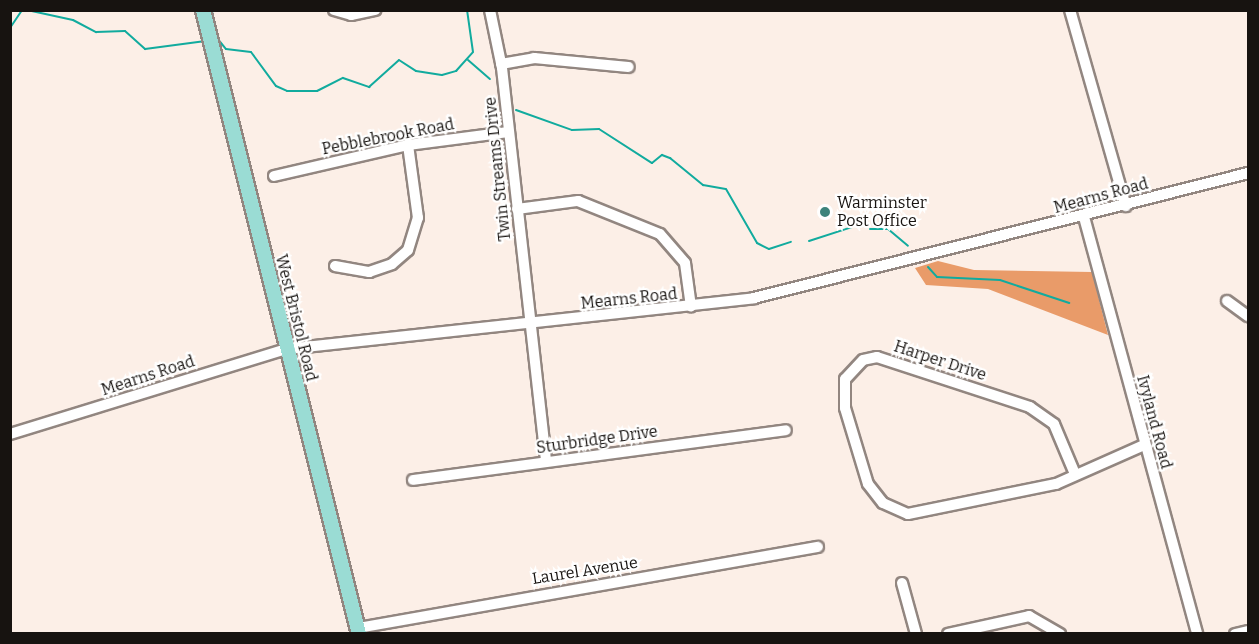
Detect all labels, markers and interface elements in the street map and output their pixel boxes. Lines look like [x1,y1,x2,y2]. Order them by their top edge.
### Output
street label: Twin Streams Drive [481,96,515,242]
street label: Pebblebrook Road [320,115,456,159]
street label: Mearns Road [1052,174,1150,218]
place label: Warminster Post Office [837,193,927,231]
marker: Warminster Post Office [818,205,832,219]
street label: West Bristol Road [271,253,321,383]
street label: Mearns Road [580,284,678,314]
street label: Harper Drive [891,337,989,385]
street label: Mearns Road [99,352,197,400]
street label: Ivyland Road [1132,373,1176,471]
street label: Sturbridge Drive [535,422,659,458]
street label: Laurel Avenue [531,553,639,589]

